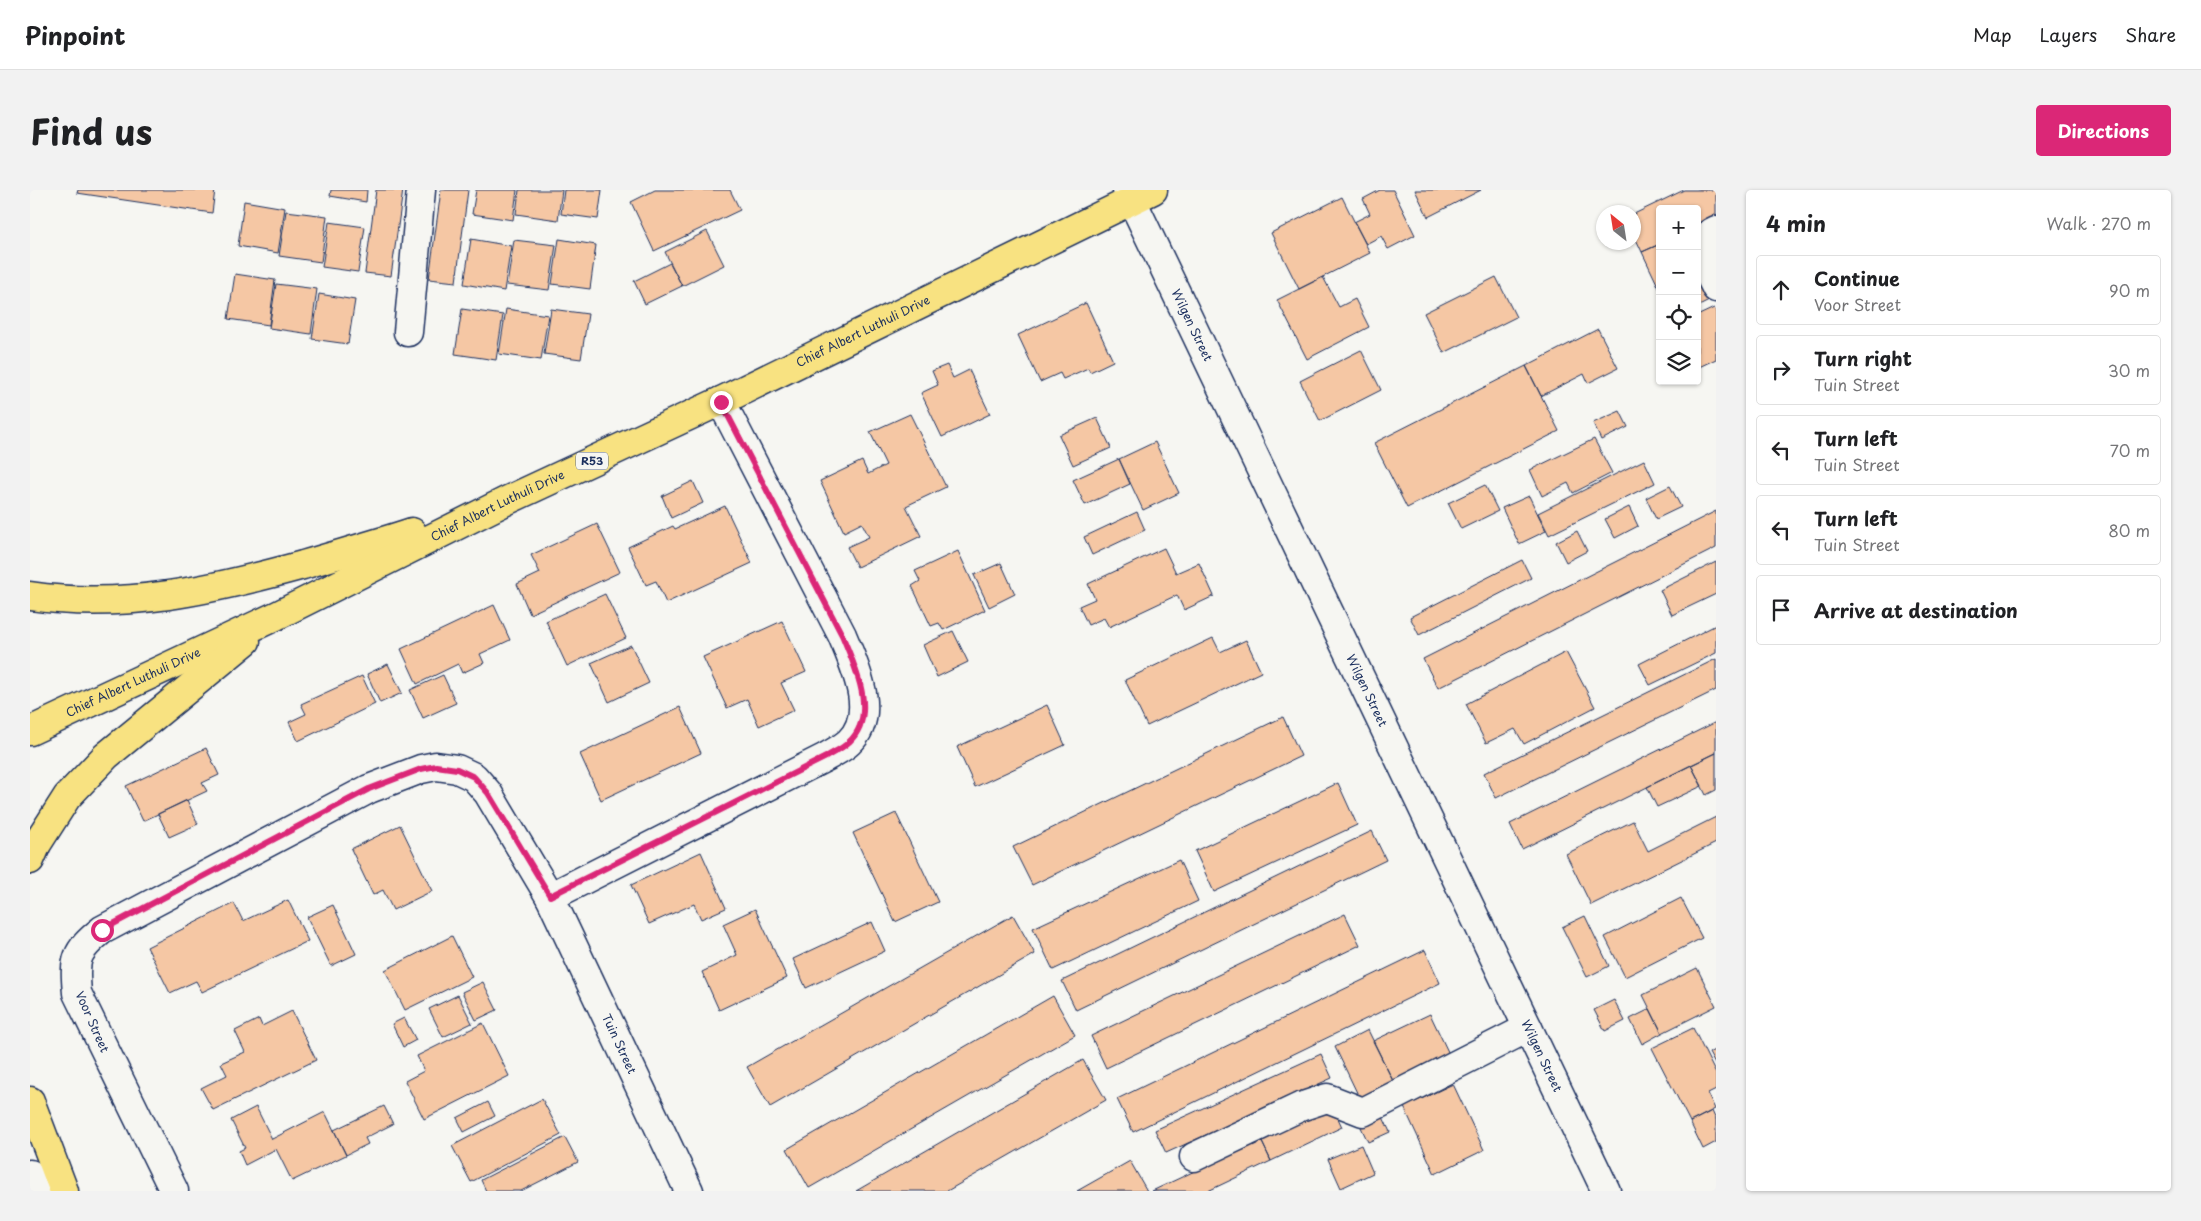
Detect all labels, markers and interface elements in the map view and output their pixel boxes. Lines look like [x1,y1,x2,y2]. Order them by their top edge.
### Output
text: Pinpoint [25,17,126,53]
text: Map [1973,21,2012,48]
text: Layers [2040,21,2097,48]
text: Share [2125,21,2176,48]
text: Find us [30,104,152,157]
button: Directions [2036,105,2171,156]
north arrow [1596,205,1641,250]
map controls [1656,205,1701,385]
button: + [1656,205,1701,250]
text: 4 min [1766,207,1826,239]
text: Walk · 270 m [2047,211,2151,235]
button: − [1656,250,1701,295]
text: Continue [1814,264,1900,292]
icon: ahead [1767,276,1795,304]
text: 90 m [2109,278,2150,302]
street label: Wilgen Street [1168,286,1218,364]
street label: Chief Albert Luthuli Drive [793,290,933,371]
text: Voor Street [1814,292,1901,316]
button: locate [1656,295,1701,340]
button: layers [1656,340,1701,385]
text: Turn right [1814,344,1912,372]
icon: right [1767,356,1795,384]
text: 30 m [2108,358,2150,382]
text: Tuin Street [1814,372,1900,396]
route end [710,391,733,414]
text: Turn left [1814,424,1898,452]
icon: left [1767,436,1795,464]
text: 70 m [2110,438,2150,462]
road number: R53 [576,452,608,470]
text: Tuin Street [1814,452,1900,476]
street label: Chief Albert Luthuli Drive [427,465,567,545]
text: Turn left [1814,504,1898,532]
icon: left [1767,516,1795,544]
text: 80 m [2108,518,2150,542]
text: Tuin Street [1814,532,1900,556]
icon: arrive [1767,596,1795,624]
text: Arrive at destination [1814,596,2018,624]
street label: Chief Albert Luthuli Drive [62,643,203,721]
street label: Wilgen Street [1342,651,1392,729]
route start [91,919,114,942]
street label: Voor Street [71,988,114,1055]
street label: Tuin Street [598,1011,642,1077]
street label: Wilgen Street [1517,1016,1567,1095]

